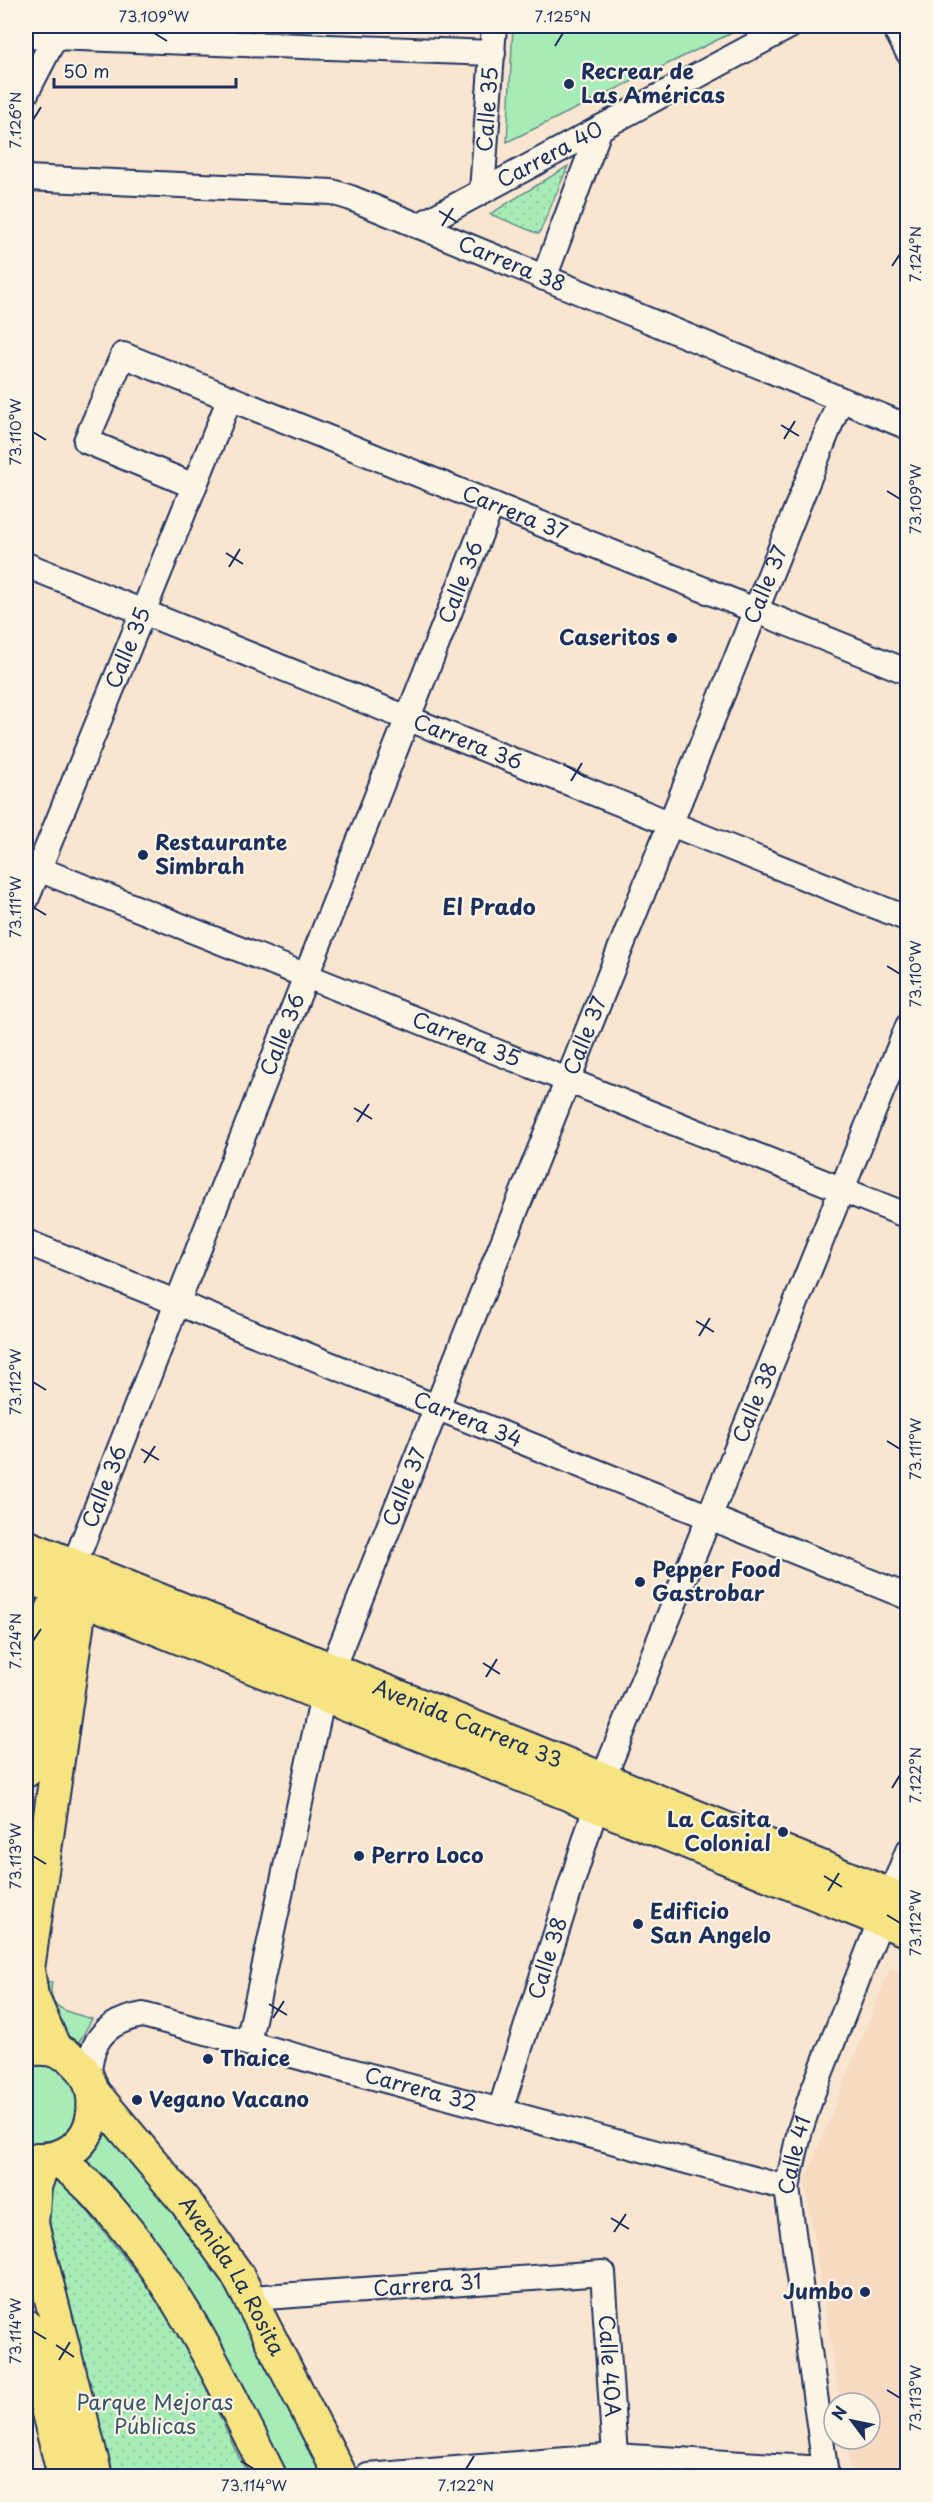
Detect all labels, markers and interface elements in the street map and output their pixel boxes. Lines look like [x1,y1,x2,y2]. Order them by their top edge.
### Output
text: 73.109°W [119,4,190,27]
text: 7.125°N [535,4,591,27]
scale bar [54,51,236,89]
place label: Recrear de Las Américas [581,54,725,110]
text: 50 m [63,57,110,84]
street label: Calle 35 [467,65,505,153]
marker: Recrear de Las Américas [562,77,576,91]
text: 7.126°N [3,92,26,148]
street label: Carrera 40 [491,112,608,195]
street label: Carrera 38 [454,226,571,299]
text: 7.124°N [903,226,926,282]
text: 73.110°W [3,398,26,466]
text: 73.109°W [903,463,926,534]
street label: Carrera 37 [458,476,573,547]
street label: Calle 36 [428,536,490,628]
street label: Calle 37 [734,540,794,628]
street label: Calle 35 [96,602,157,693]
place label: Caseritos [559,620,660,652]
marker: Caseritos [665,631,679,645]
street label: Carrera 36 [409,704,528,777]
place label: Restaurante Simbrah [155,825,287,881]
marker: Restaurante Simbrah [136,848,150,862]
text: 73.111°W [3,875,26,938]
district label: El Prado [442,889,536,922]
text: 73.110°W [903,940,926,1008]
street label: Calle 36 [250,988,312,1080]
street label: Calle 37 [553,991,614,1079]
street label: Carrera 35 [408,1002,526,1074]
text: 73.112°W [3,1348,26,1415]
street label: Calle 38 [723,1357,784,1447]
street label: Carrera 34 [409,1382,527,1454]
text: 73.111°W [903,1417,926,1480]
street label: Calle 36 [72,1440,134,1532]
street label: Calle 37 [373,1442,433,1531]
place label: Pepper Food Gastrobar [652,1552,781,1608]
marker: Pepper Food Gastrobar [633,1575,647,1589]
text: 7.124°N [3,1613,26,1669]
street label: Avenida Carrera 33 [369,1670,568,1775]
text: 7.122°N [903,1747,926,1803]
place label: La Casita Colonial [667,1802,771,1858]
text: 73.113°W [3,1822,26,1889]
marker: La Casita Colonial [776,1825,790,1839]
place label: Perro Loco [371,1838,483,1870]
marker: Perro Loco [352,1849,366,1863]
text: 73.112°W [903,1889,926,1956]
place label: Edificio San Angelo [650,1894,771,1950]
street label: Calle 38 [518,1913,574,2003]
marker: Edificio San Angelo [631,1917,645,1931]
place label: Thaice [220,2041,290,2073]
marker: Thaice [201,2052,215,2066]
street label: Carrera 32 [361,2057,481,2118]
place label: Vegano Vacano [149,2082,309,2114]
marker: Vegano Vacano [130,2093,144,2107]
street label: Calle 41 [768,2111,818,2197]
street label: Avenida La Rosita [172,2189,295,2361]
street label: Carrera 31 [372,2264,483,2303]
place label: Jumbo [783,2274,853,2306]
marker: Jumbo [858,2285,872,2299]
text: 73.114°W [3,2297,26,2364]
street label: Calle 40A [592,2314,630,2418]
text: 73.113°W [903,2364,926,2431]
park label: Parque Mejoras Públicas [77,2385,233,2441]
north arrow [822,2391,882,2451]
text: N [825,2401,852,2424]
text: 73.114°W [221,2473,288,2496]
text: 7.122°N [438,2473,494,2496]

